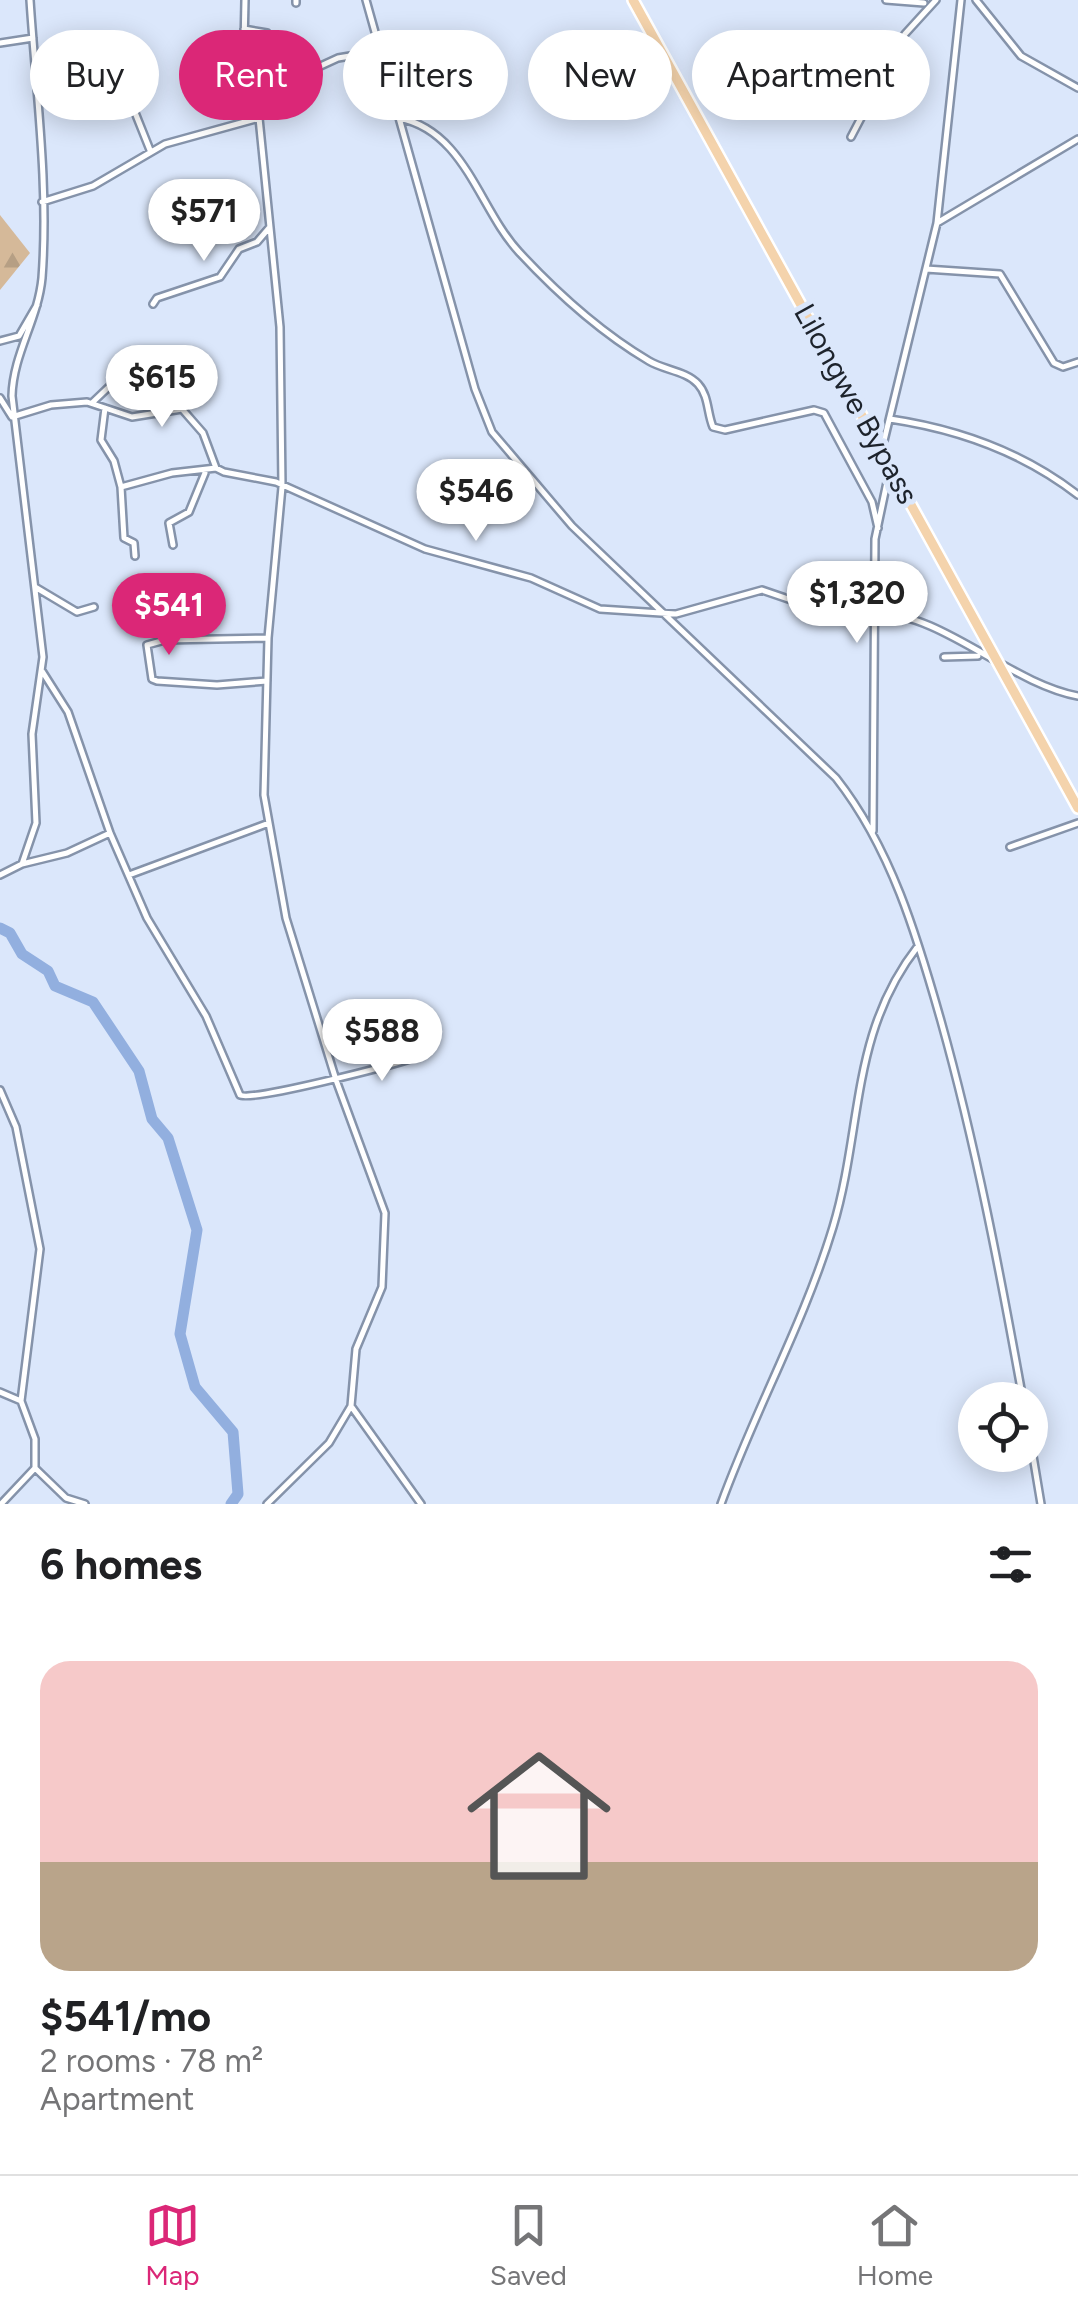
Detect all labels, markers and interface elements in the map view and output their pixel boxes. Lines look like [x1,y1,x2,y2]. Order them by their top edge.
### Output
chip: Buy [30,30,159,120]
chip: Rent [179,30,323,120]
chip: Filters [343,30,508,120]
chip: New [528,30,672,120]
chip: Apartment [692,30,930,120]
pin: $571 [145,179,263,264]
text: $571 [170,192,238,230]
street label: Lilongwe Bypass [786,297,927,510]
pin: $615 [103,345,221,430]
text: $615 [128,358,196,396]
pin: $546 [417,459,535,544]
text: $546 [438,472,514,510]
pin: $1,320 [776,561,938,646]
pin: $541 [110,573,228,658]
text: $1,320 [809,574,905,612]
text: $541 [134,586,204,624]
pin: $588 [323,999,441,1084]
text: $588 [344,1012,420,1050]
map controls [958,1382,1048,1472]
button: locate [958,1382,1048,1472]
icon: filters [983,1537,1038,1592]
text: 6 homes [40,1539,202,1590]
icon: home [449,1726,629,1906]
text: $541/mo [40,1991,211,2042]
text: 2 rooms · 78 m² [40,2042,263,2080]
text: Apartment [40,2080,194,2118]
tab: Map [145,2198,200,2292]
tab: Saved [490,2198,567,2292]
tab: Home [857,2198,933,2292]

